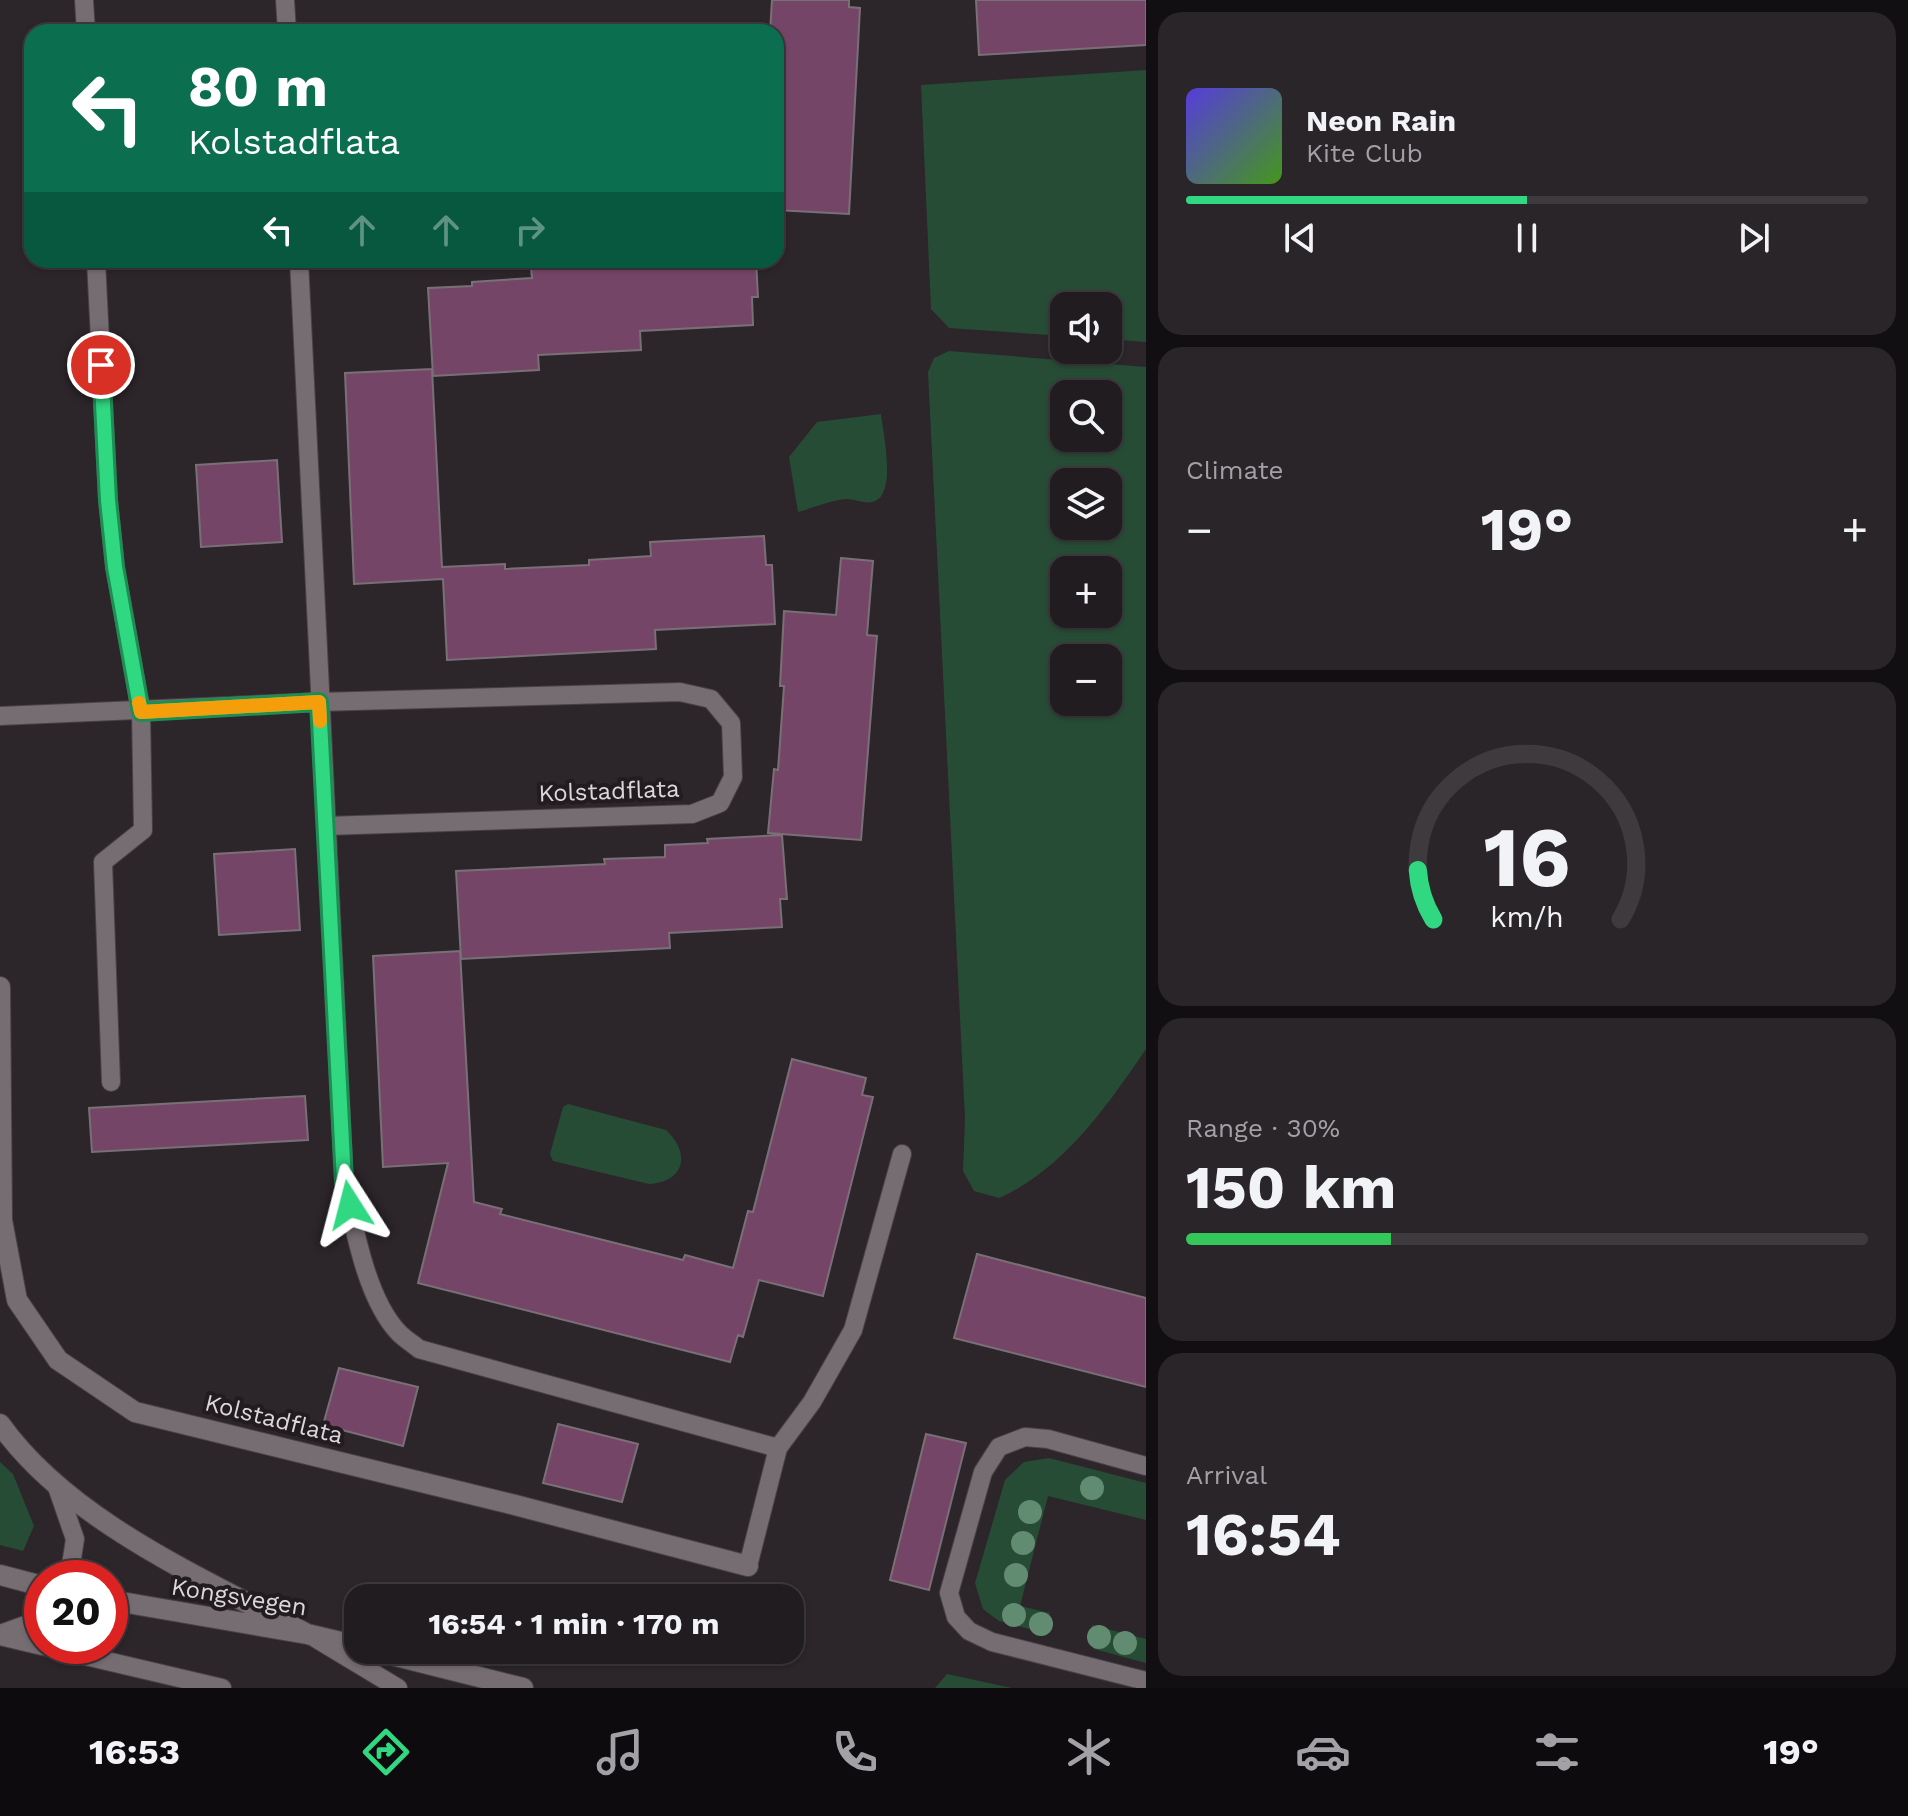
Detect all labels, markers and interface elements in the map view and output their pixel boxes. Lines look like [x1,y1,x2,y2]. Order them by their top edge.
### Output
text: 80 m [188,54,328,120]
icon: left [56,56,160,160]
text: Neon Rain [1306,103,1456,138]
text: Kolstadflata [188,121,400,163]
text: Kite Club [1306,138,1423,168]
icon: left [256,208,300,252]
icon: ahead [340,208,384,252]
icon: ahead [424,208,468,252]
icon: right [508,208,552,252]
icon: previous [1278,216,1322,260]
icon: pause [1505,216,1549,260]
icon: next [1732,216,1776,260]
map controls [1050,292,1122,716]
button: sound [1050,292,1122,364]
pin [67,331,135,399]
icon: arrive [79,343,123,387]
button: search [1050,380,1122,452]
text: Climate [1186,455,1284,485]
button: layers [1050,468,1122,540]
text: 19° [1481,494,1573,565]
text: − [1186,504,1213,556]
text: + [1841,504,1868,556]
button: + [1050,556,1122,628]
button: − [1050,644,1122,716]
street label: Kolstadflata [538,775,680,807]
text: 16 [1483,809,1571,906]
text: km/h [1490,900,1564,934]
text: Range · 30% [1186,1113,1340,1143]
text: 150 km [1186,1152,1396,1223]
position arrow [308,1163,392,1247]
street label: Kolstadflata [202,1388,346,1450]
text: Arrival [1186,1460,1267,1490]
text: 16:54 [1186,1499,1341,1570]
speed limit sign: 20 [24,1560,128,1664]
street label: Kongsvegen [169,1572,309,1622]
text: 16:54 · 1 min · 170 m [428,1606,720,1641]
icon: directions [358,1724,414,1780]
icon: music [592,1724,648,1780]
icon: phone [827,1724,883,1780]
icon: climate [1061,1724,1117,1780]
icon: car [1295,1724,1351,1780]
icon: filters [1529,1724,1585,1780]
text: 16:53 [89,1731,180,1773]
text: 19° [1763,1731,1819,1773]

